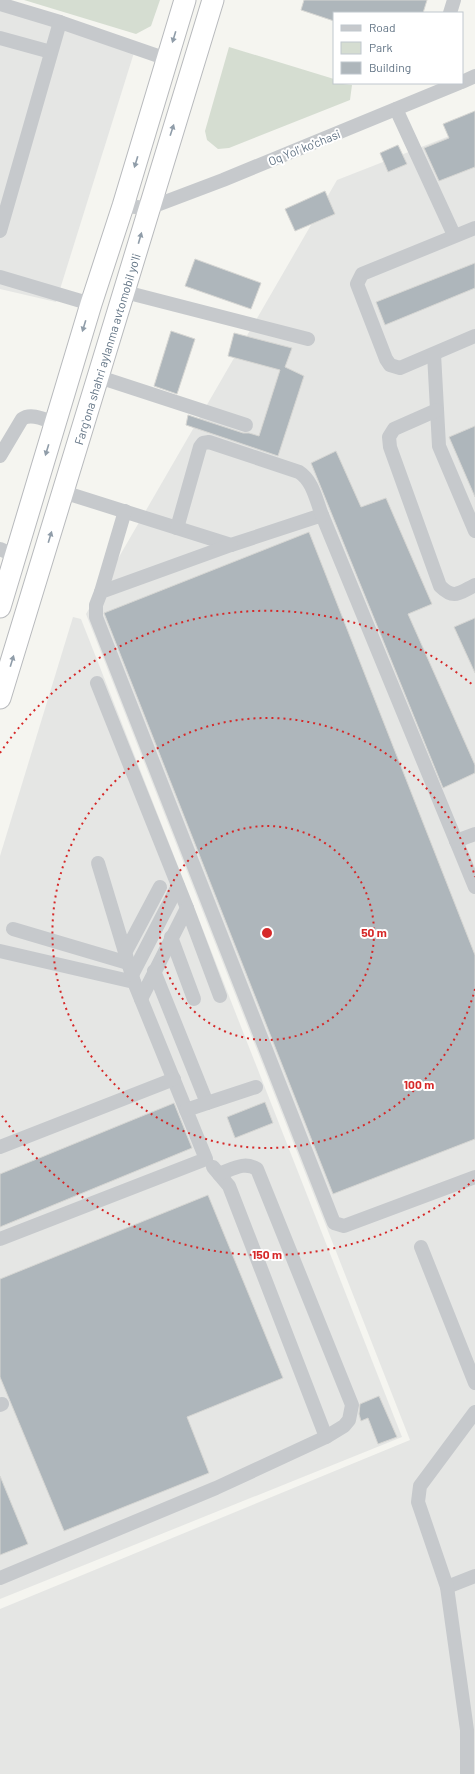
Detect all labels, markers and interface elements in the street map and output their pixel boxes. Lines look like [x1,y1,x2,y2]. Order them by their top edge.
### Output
legend [333,12,463,84]
text: Road [369,20,396,34]
one-way arrow [171,32,177,44]
text: Park [369,40,393,54]
text: Building [369,60,411,74]
one-way arrow [169,124,175,136]
street label: Oq Yol' ko'chasi [266,126,342,168]
one-way arrow [133,156,139,168]
one-way arrow [137,232,143,244]
street label: Fargʻona shahri aylanma avtomobil yoʻli [71,252,143,446]
one-way arrow [81,320,87,332]
one-way arrow [44,445,50,457]
one-way arrow [47,530,53,542]
one-way arrow [9,655,15,667]
text: 50 m [361,925,387,939]
centre of rings [260,926,274,940]
text: 100 m [404,1077,434,1091]
text: 150 m [252,1247,282,1261]

